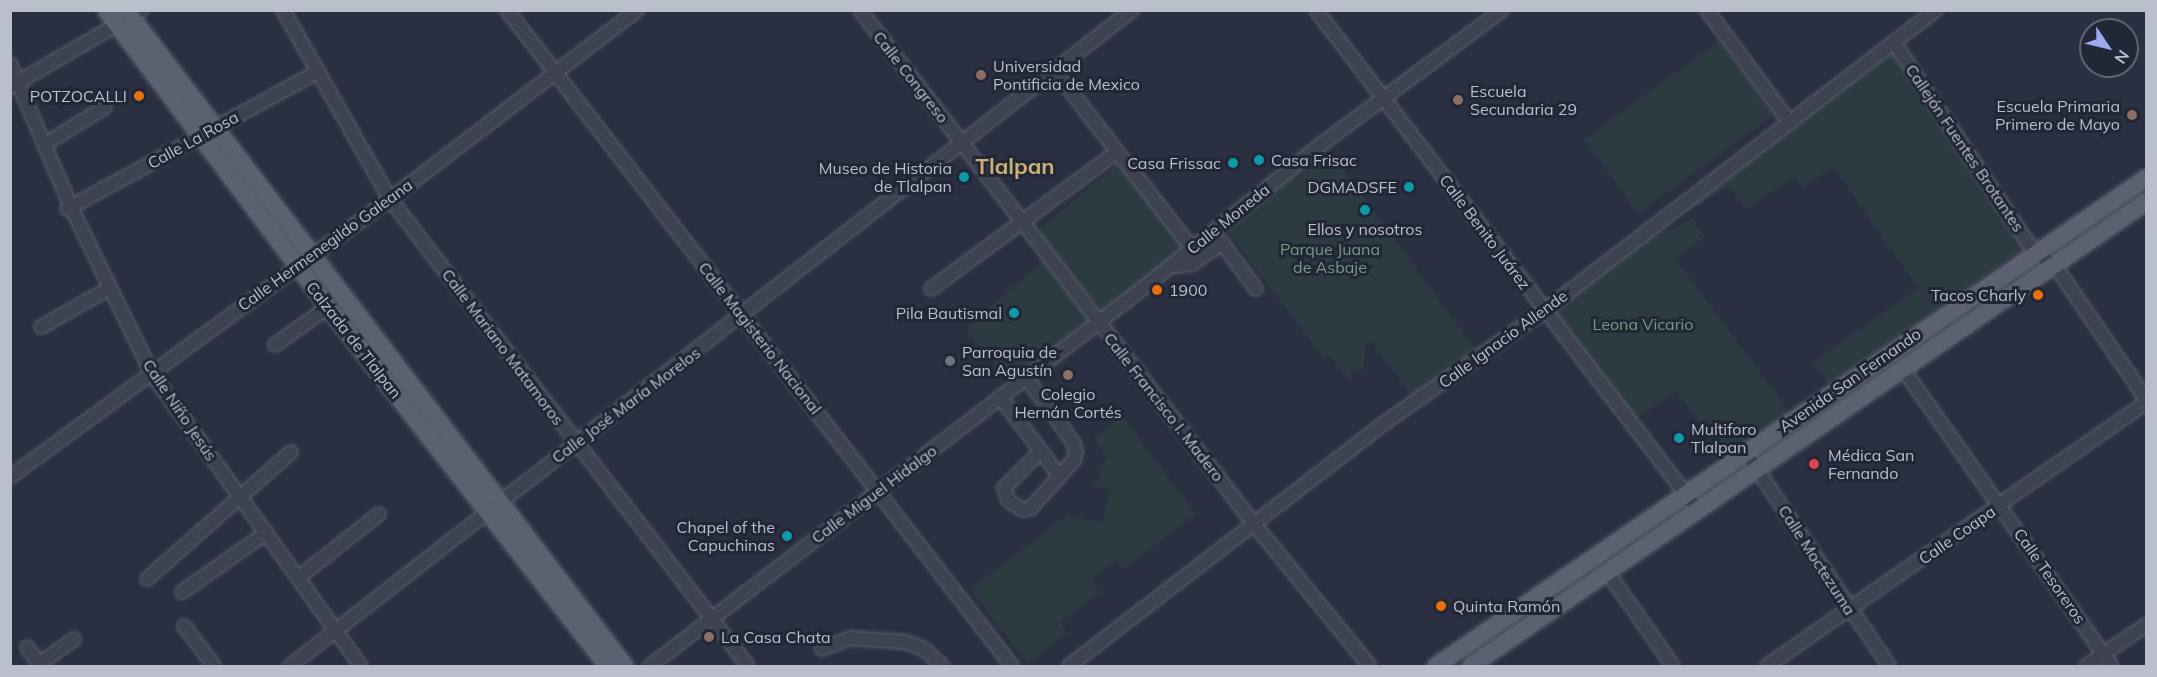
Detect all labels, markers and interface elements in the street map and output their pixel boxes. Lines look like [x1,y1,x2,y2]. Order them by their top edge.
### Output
north arrow [2079,18,2139,78]
street label: Calle Congreso [869,27,953,127]
text: N [2110,46,2134,68]
place label: Universidad Pontificia de Mexico [993,56,1140,94]
street label: Callejón Fuentes Brotantes [1902,61,2028,235]
marker: Universidad Pontificia de Mexico [974,68,988,82]
place label: Escuela Secundaria 29 [1470,81,1577,119]
place label: POTZOCALLI [30,86,127,106]
marker: POTZOCALLI [132,89,146,103]
marker: Escuela Secundaria 29 [1451,93,1465,107]
place label: Escuela Primaria Primero de Mayo [1995,96,2120,134]
street label: Calle La Rosa [144,107,242,173]
marker: Escuela Primaria Primero de Mayo [2125,108,2139,122]
place label: Casa Frisac [1271,150,1357,170]
place label: Casa Frissac [1127,153,1221,173]
marker: Casa Frisac [1252,153,1266,167]
district label: Tlalpan [975,154,1055,180]
marker: Casa Frissac [1226,156,1240,170]
place label: Museo de Historia de Tlalpan [819,158,952,196]
marker: Museo de Historia de Tlalpan [957,170,971,184]
street label: Calle Benito Juárez [1435,171,1535,293]
street label: Calle Hermenegildo Galeana [234,175,416,315]
place label: DGMADSFE [1308,177,1397,197]
street label: Calle Moneda [1183,180,1273,258]
marker: DGMADSFE [1402,180,1416,194]
marker: Ellos y nosotros [1358,203,1372,217]
place label: Ellos y nosotros [1308,219,1422,239]
park label: Parque Juana de Asbaje [1280,239,1380,277]
street label: Calle Magisterio Nacional [695,258,825,418]
street label: Calle Mariano Matamoros [438,265,568,429]
street label: Calzada de Tlalpan [302,278,406,402]
place label: 1900 [1169,280,1207,300]
marker: 1900 [1150,283,1164,297]
place label: Tacos Charly [1931,285,2026,305]
street label: Calle Ignacio Allende [1435,286,1571,392]
marker: Tacos Charly [2031,288,2045,302]
place label: Pila Bautismal [896,303,1002,323]
marker: Pila Bautismal [1007,306,1021,320]
park label: Leona Vicario [1593,314,1693,334]
street label: Avenida San Fernando [1776,324,1924,436]
street label: Calle Francisco I. Madero [1100,329,1228,485]
place label: Parroquia de San Agustín [962,342,1057,380]
street label: Calle José María Morelos [548,343,704,467]
marker: Parroquia de San Agustín [943,354,957,368]
street label: Calle Niño Jesús [139,356,221,464]
marker: Colegio Hernán Cortés [1061,368,1075,382]
place label: Colegio Hernán Cortés [1014,384,1122,422]
place label: Multiforo Tlalpan [1691,419,1756,457]
marker: Multiforo Tlalpan [1672,431,1686,445]
street label: Calle Miguel Hidalgo [808,441,940,547]
place label: Médica San Fernando [1828,445,1914,483]
marker: Médica San Fernando [1805,455,1823,473]
street label: Calle Moctezuma [1774,502,1860,618]
street label: Calle Coapa [1915,502,1999,568]
place label: Chapel of the Capuchinas [676,517,775,555]
street label: Calle Tesoreros [2010,525,2090,627]
marker: Chapel of the Capuchinas [780,529,794,543]
place label: Quinta Ramón [1453,596,1560,616]
marker: Quinta Ramón [1434,599,1448,613]
place label: La Casa Chata [721,627,831,647]
marker: La Casa Chata [702,630,716,644]

